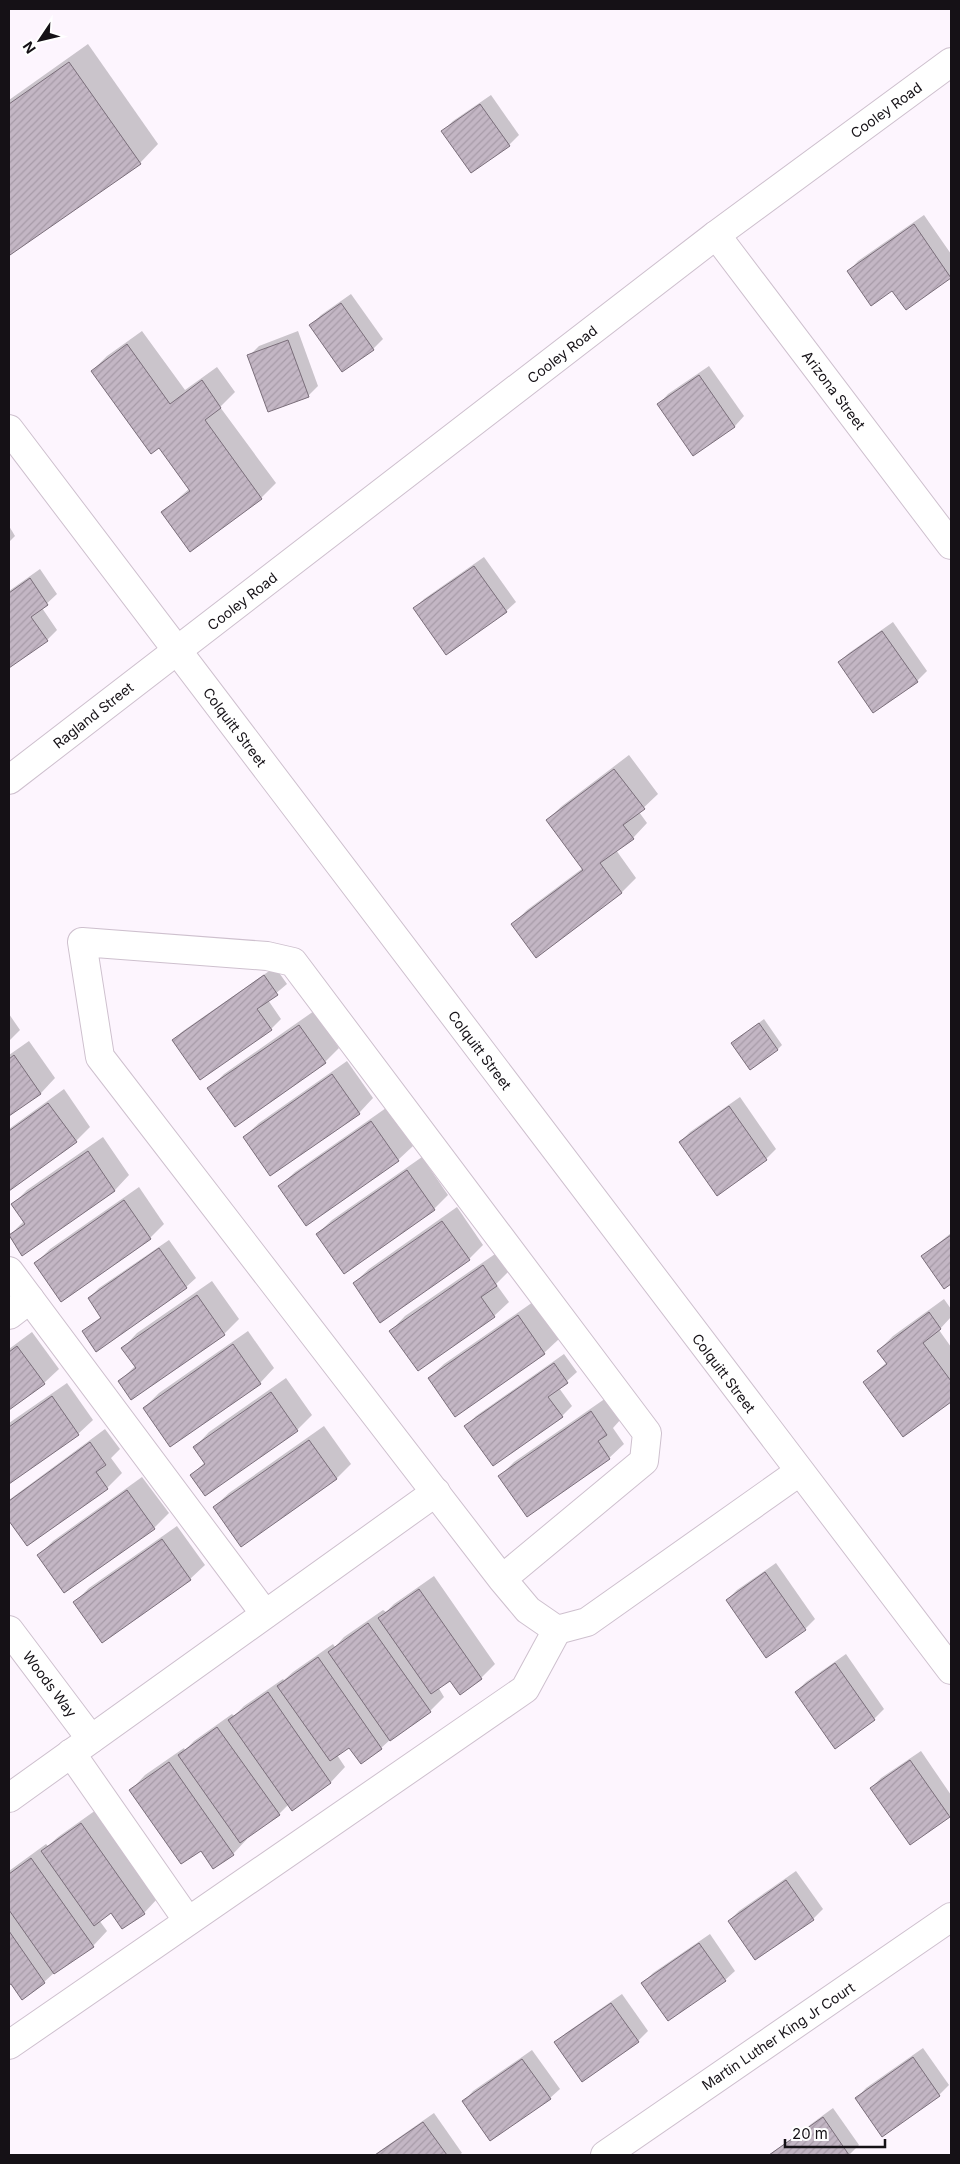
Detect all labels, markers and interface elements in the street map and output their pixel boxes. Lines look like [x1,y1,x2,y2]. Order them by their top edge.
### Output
north arrow [15,15,65,65]
text: N [19,38,39,57]
street label: Cooley Road [847,78,925,142]
street label: Cooley Road [524,321,600,387]
street label: Arizona Street [799,347,869,433]
street label: Cooley Road [204,568,280,634]
street label: Ragland Street [50,678,137,752]
street label: Colquitt Street [200,684,270,770]
street label: Colquitt Street [445,1007,515,1093]
street label: Colquitt Street [689,1330,759,1416]
street label: Woods Way [20,1648,80,1721]
street label: Martin Luther King Jr Court [698,1978,858,2094]
scale bar [785,2116,885,2148]
text: 20 m [792,2124,828,2143]

